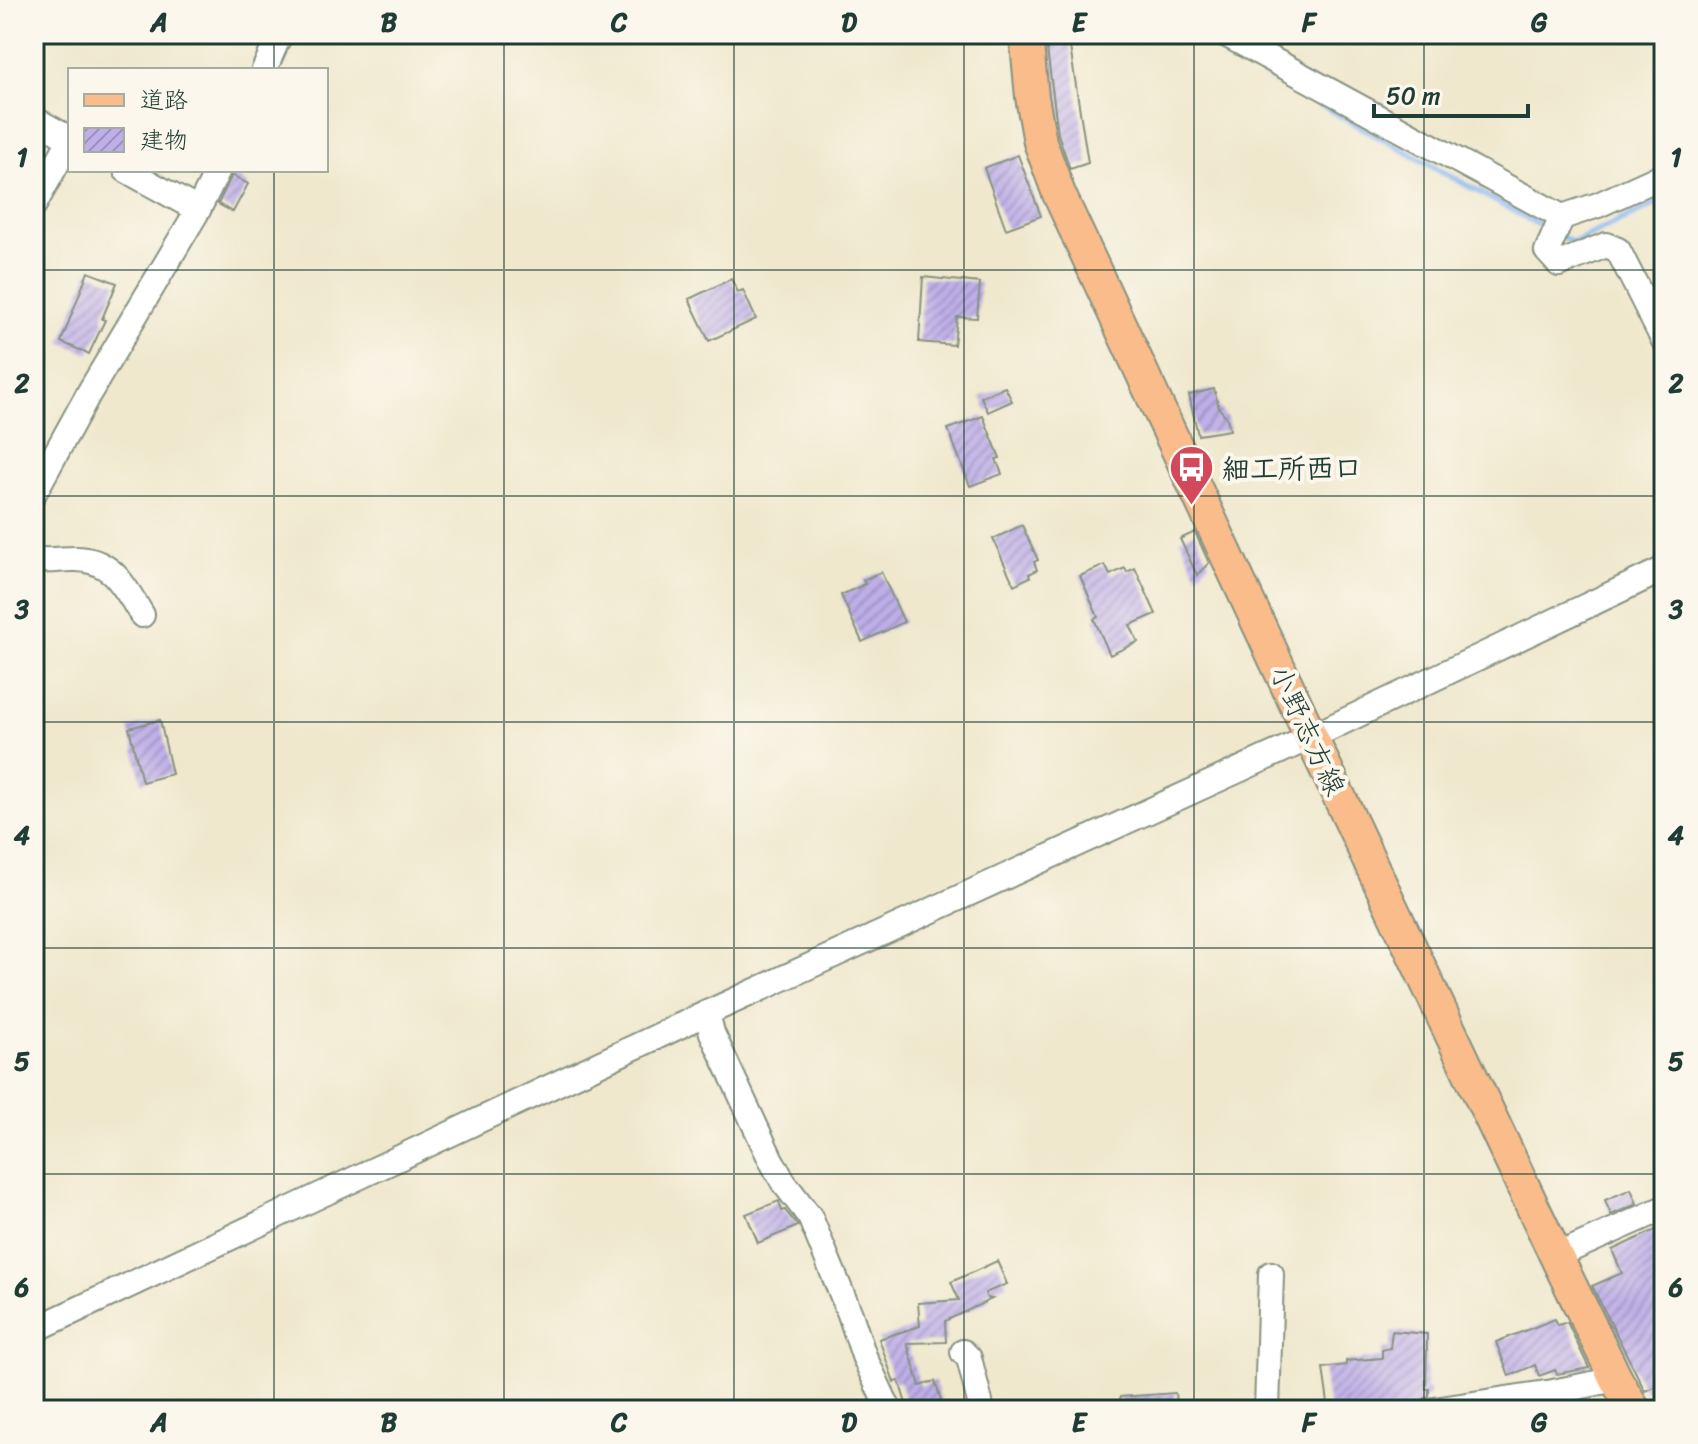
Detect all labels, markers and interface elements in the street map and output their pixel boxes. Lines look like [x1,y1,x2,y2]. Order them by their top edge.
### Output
text: A [149,0,168,45]
text: B [381,0,398,45]
text: C [610,0,628,45]
text: D [841,0,857,45]
text: E [1072,0,1089,45]
text: F [1301,0,1318,45]
text: G [1531,0,1548,45]
legend [68,68,328,172]
scale bar [1374,68,1528,118]
text: 50 m [1386,75,1441,117]
text: 道路 [140,79,188,121]
text: 建物 [140,119,188,161]
text: 1 [16,134,28,180]
text: 1 [1670,134,1682,180]
text: 2 [13,360,30,406]
text: 2 [1667,360,1684,406]
bus stop icon: 細工所西口 [1167,444,1215,507]
place label: 細工所西口 [1222,444,1362,493]
text: 3 [14,586,30,632]
text: 3 [1668,586,1684,632]
street label: 小野志方線 [1256,656,1359,804]
text: 4 [14,812,30,858]
text: 4 [1668,812,1684,858]
text: 5 [14,1038,30,1084]
text: 5 [1668,1038,1684,1084]
text: 6 [14,1264,30,1310]
text: 6 [1668,1264,1684,1310]
text: A [149,1399,168,1444]
text: B [381,1399,398,1444]
text: C [610,1399,628,1444]
text: D [841,1399,857,1444]
text: E [1072,1399,1089,1444]
text: F [1301,1399,1318,1444]
text: G [1531,1399,1548,1444]

